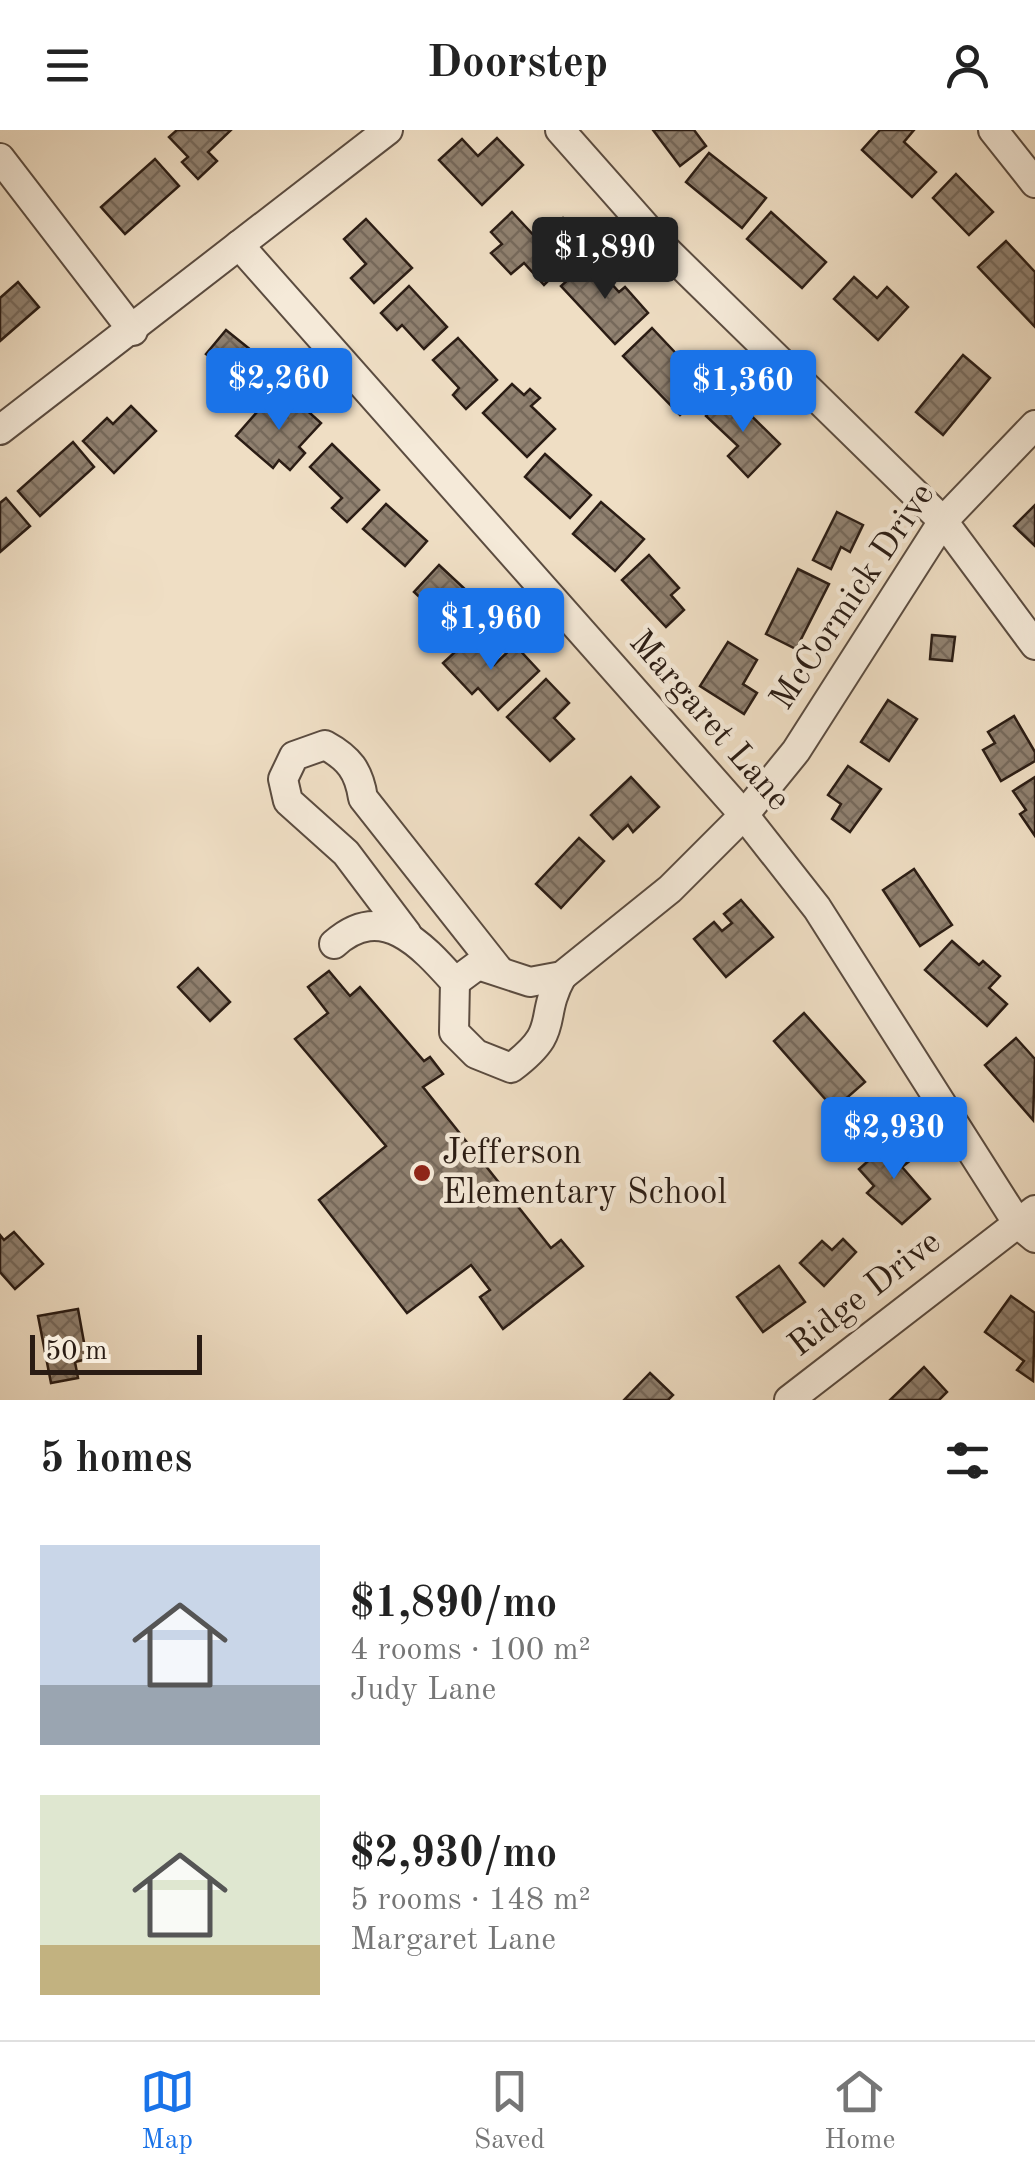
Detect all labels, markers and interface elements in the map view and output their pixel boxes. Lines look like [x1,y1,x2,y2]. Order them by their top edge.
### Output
icon: menu [40,38,95,93]
icon: person [940,38,995,93]
text: Doorstep [427,42,608,87]
pin: $1,890 [524,217,686,302]
text: $1,890 [554,233,656,265]
pin: $2,260 [198,348,360,433]
pin: $1,360 [662,350,824,435]
text: $2,260 [228,364,330,396]
text: $1,360 [692,366,794,398]
street label: McCormick Drive [765,478,941,716]
pin: $1,960 [410,588,572,673]
text: $1,960 [440,604,542,636]
street label: Margaret Lane [622,624,796,818]
pin: $2,930 [813,1097,975,1182]
text: $2,930 [843,1113,945,1145]
place label: Jefferson Elementary School [442,1136,727,1211]
marker: Jefferson Elementary School [411,1162,433,1184]
street label: Ridge Drive [783,1224,947,1364]
scale bar [30,1330,202,1374]
text: 50 m [45,1338,108,1366]
icon: filters [940,1433,995,1488]
text: 5 homes [40,1439,192,1481]
text: $1,890/mo [350,1584,557,1626]
icon: home [120,1585,240,1705]
text: 4 rooms · 100 m² [350,1635,591,1667]
text: Judy Lane [350,1675,496,1707]
text: $2,930/mo [350,1834,557,1876]
icon: home [120,1835,240,1955]
text: 5 rooms · 148 m² [350,1885,591,1917]
text: Margaret Lane [350,1925,556,1957]
tab: Map [140,2064,195,2159]
tab: Saved [474,2064,545,2159]
tab: Home [824,2064,895,2159]

